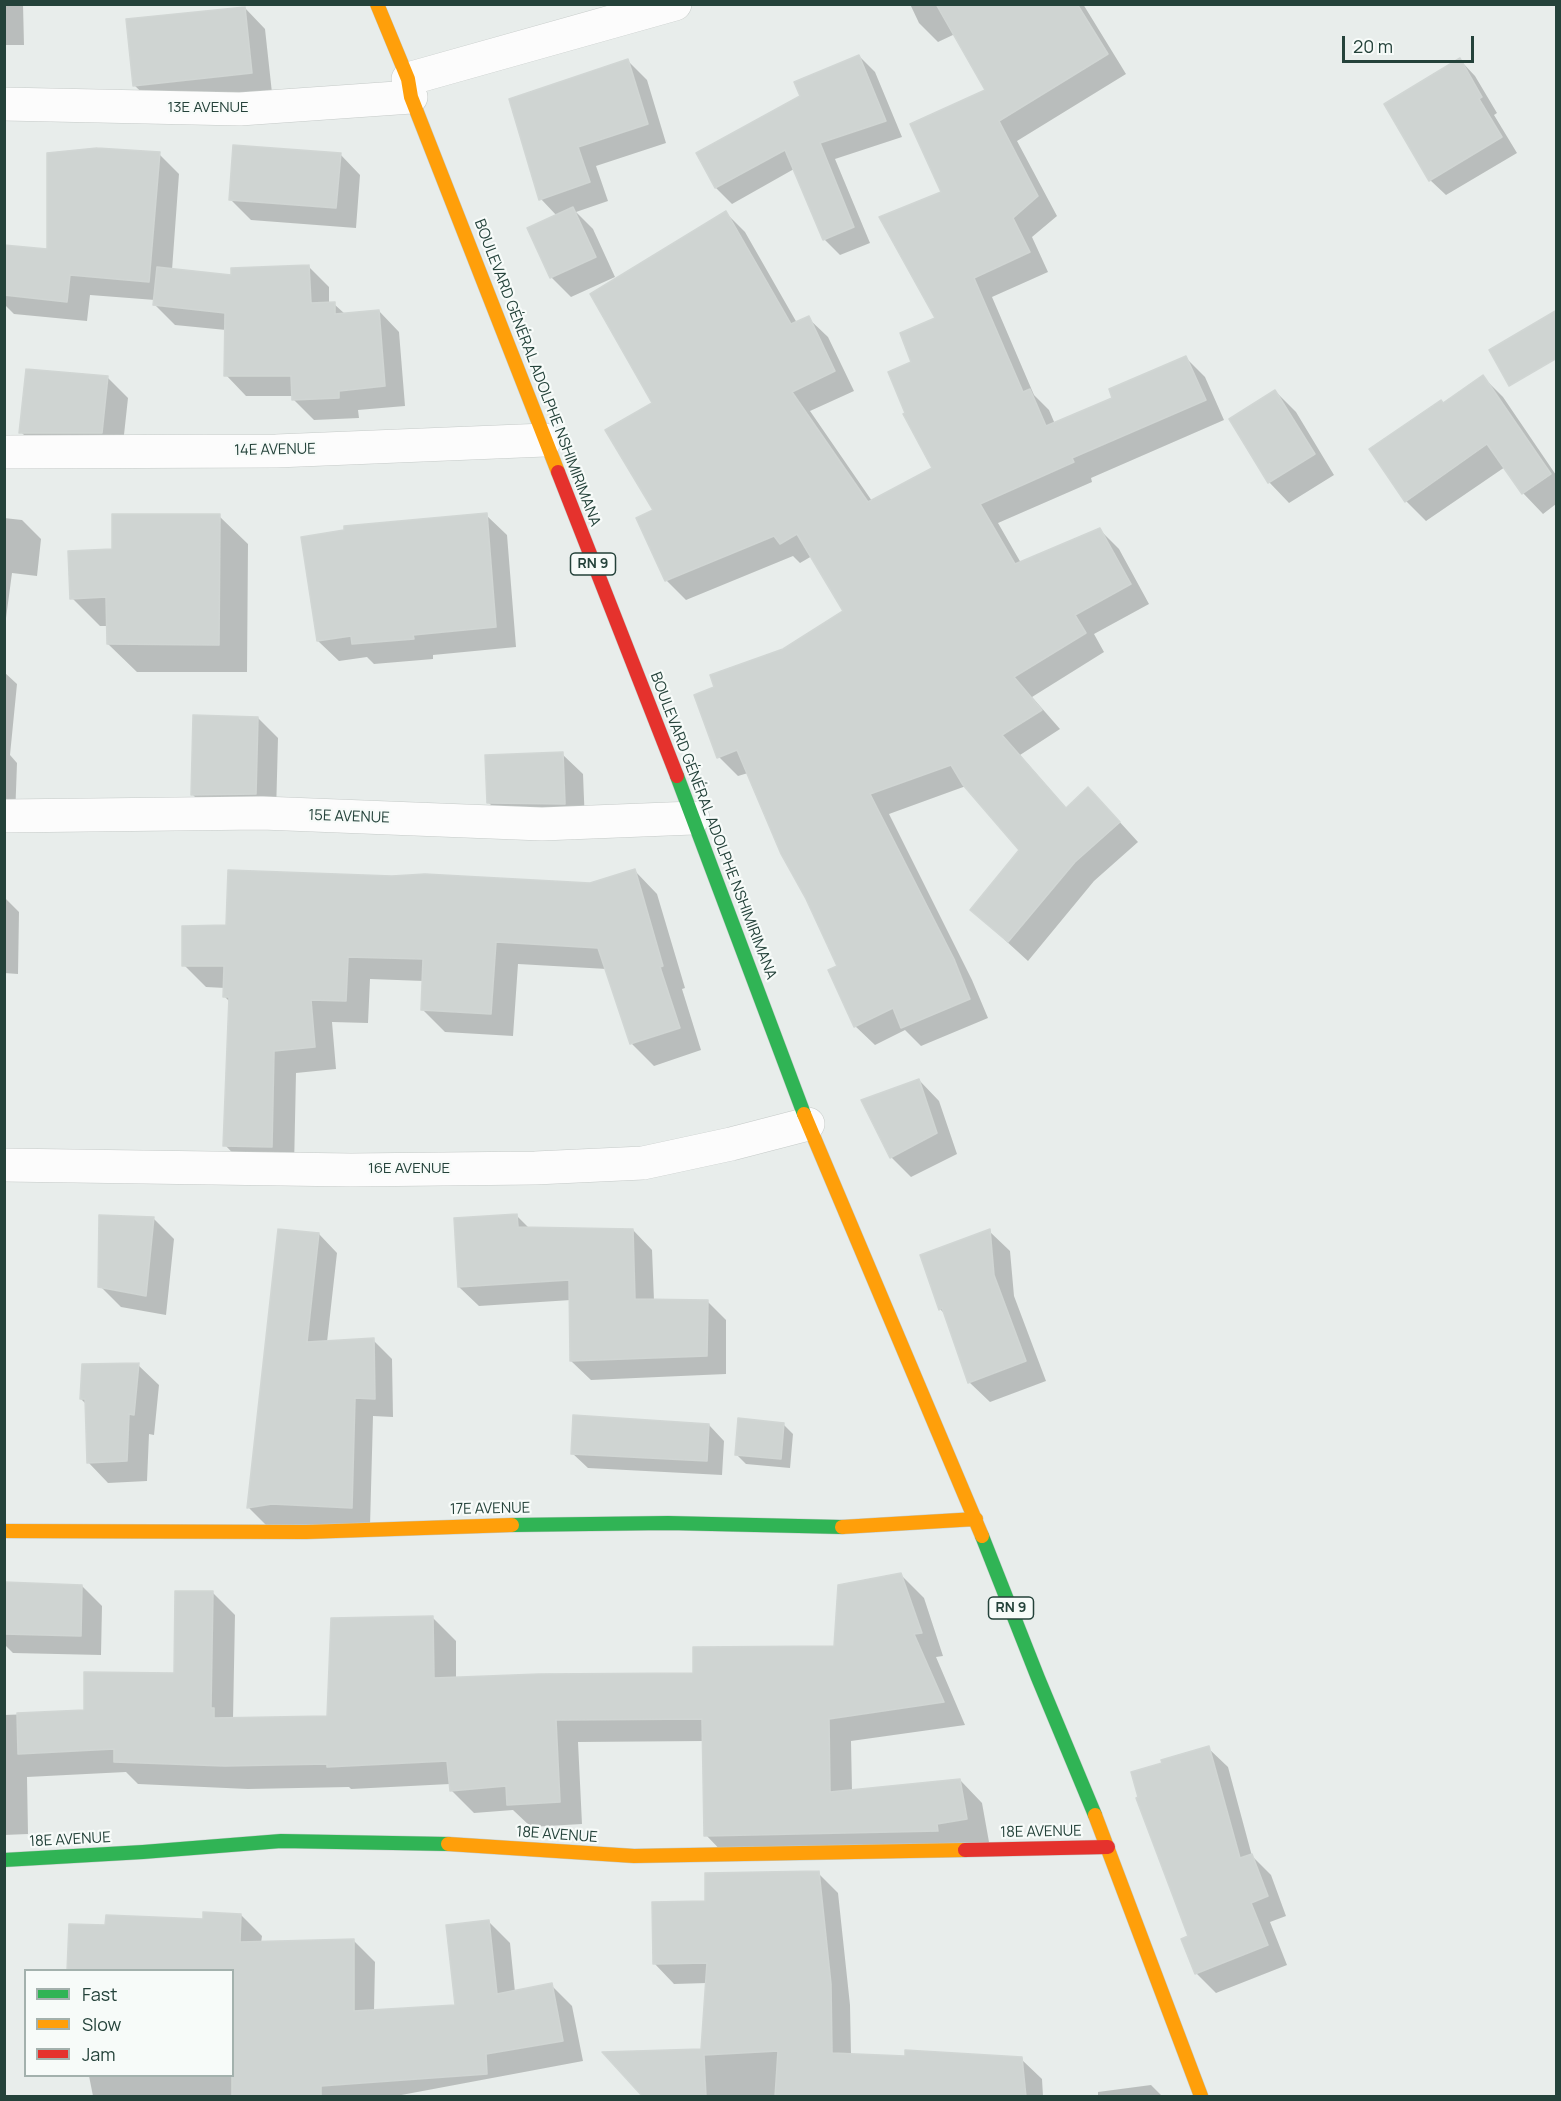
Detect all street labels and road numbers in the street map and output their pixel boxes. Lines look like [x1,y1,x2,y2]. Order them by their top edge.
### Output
street label: 13E AVENUE [167,99,249,117]
street label: BOULEVARD GÉNÉRAL ADOLPHE NSHIMIRIMANA [470,217,604,529]
street label: 14E AVENUE [234,440,316,460]
road number: RN 9 [570,553,616,575]
street label: BOULEVARD GÉNÉRAL ADOLPHE NSHIMIRIMANA [646,670,780,982]
street label: 15E AVENUE [308,807,390,827]
street label: 16E AVENUE [368,1160,450,1178]
street label: 17E AVENUE [450,1499,530,1519]
road number: RN 9 [988,1597,1034,1619]
street label: 18E AVENUE [1000,1822,1082,1842]
street label: 18E AVENUE [516,1823,598,1847]
street label: 18E AVENUE [29,1829,111,1851]

